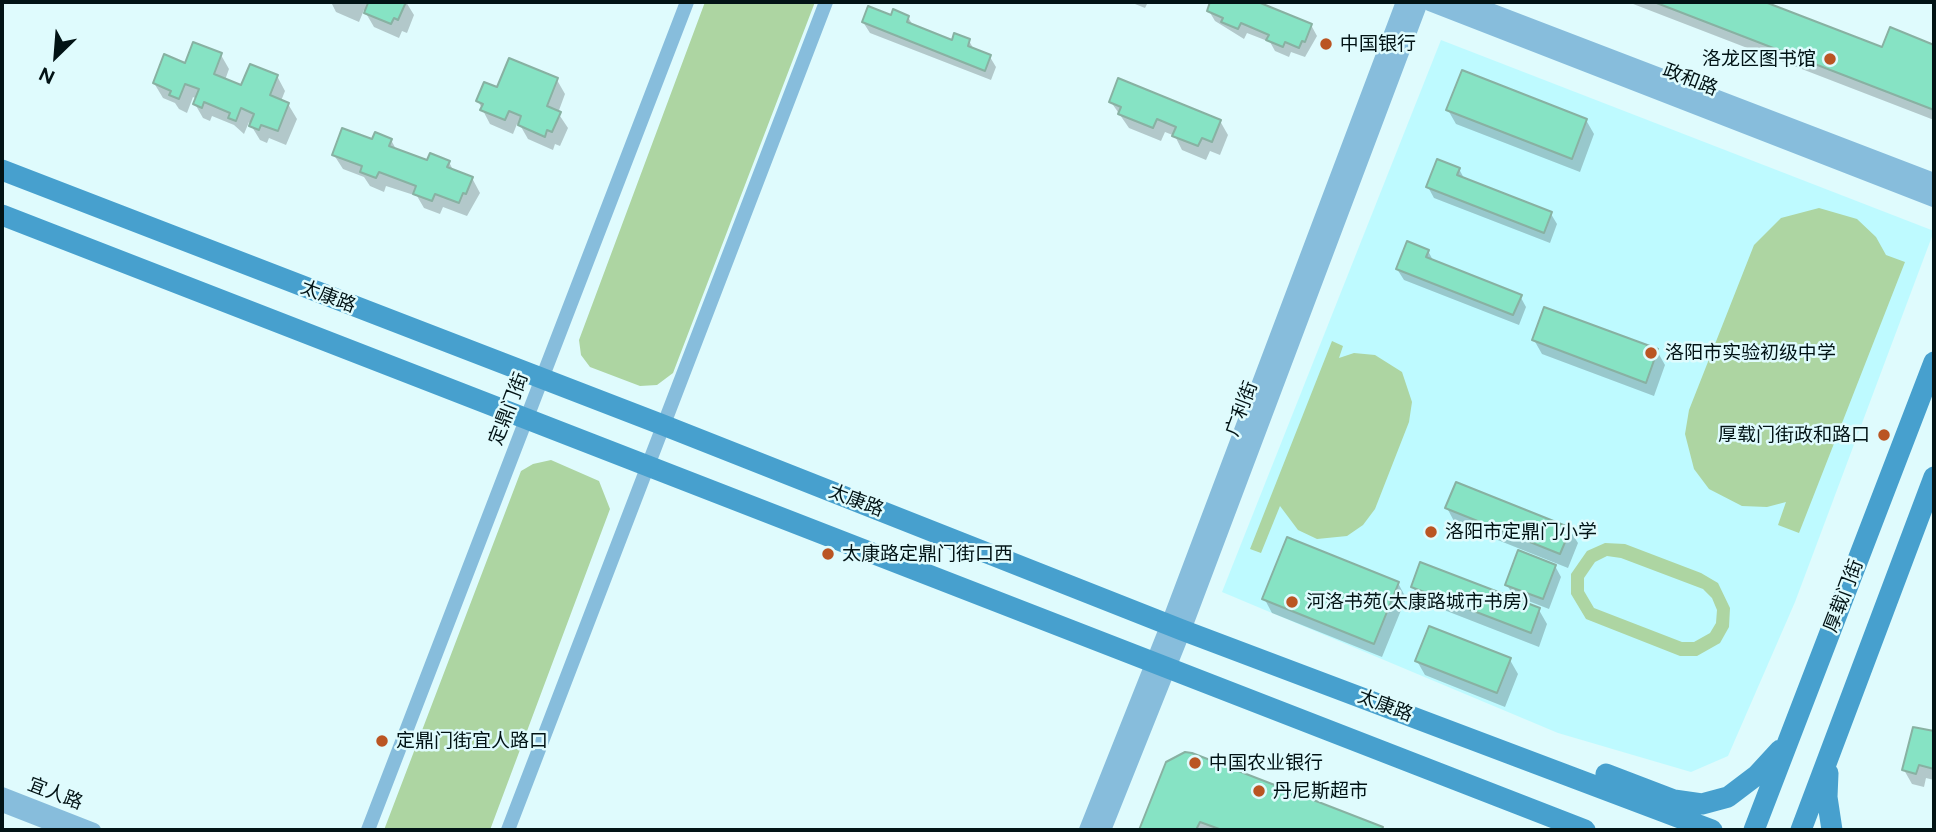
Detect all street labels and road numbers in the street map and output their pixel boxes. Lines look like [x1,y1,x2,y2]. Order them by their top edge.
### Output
street label: 政和路 [1659,59,1721,101]
street label: 太康路 [297,276,359,318]
street label: 定鼎门街 [485,369,533,449]
street label: 广利街 [1221,378,1263,440]
street label: 太康路 [825,480,887,522]
street label: 厚载门街 [1820,556,1868,636]
street label: 太康路 [1354,685,1416,727]
street label: 宜人路 [24,773,86,815]

